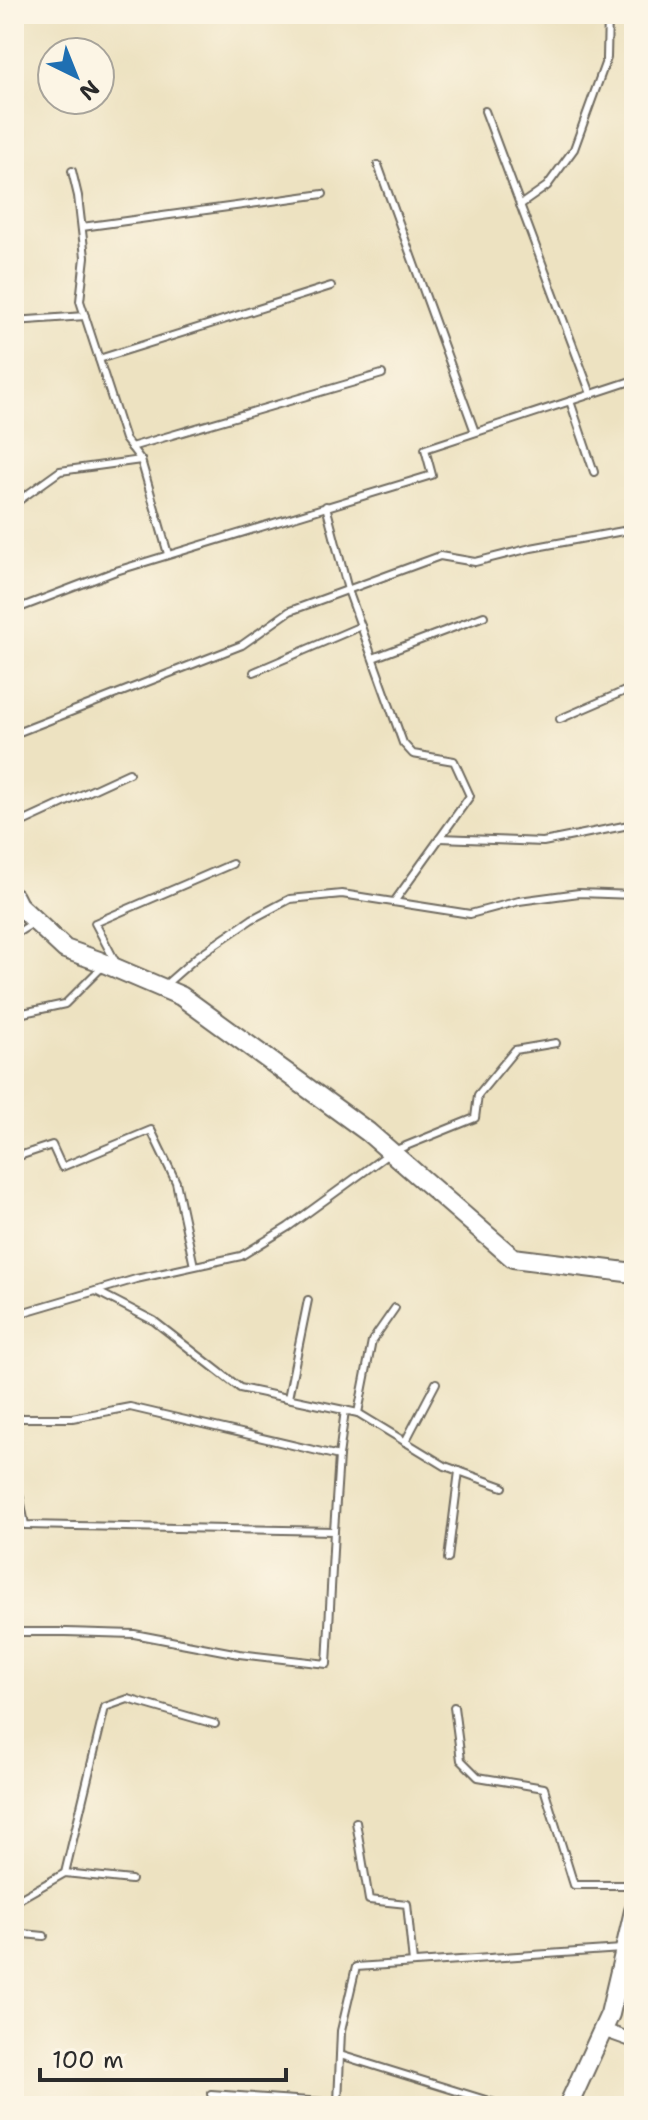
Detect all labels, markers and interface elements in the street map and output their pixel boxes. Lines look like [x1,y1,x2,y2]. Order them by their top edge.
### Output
north arrow [36,36,116,116]
text: N [73,74,106,107]
scale bar [40,2032,286,2082]
text: 100 m [52,2044,124,2076]

